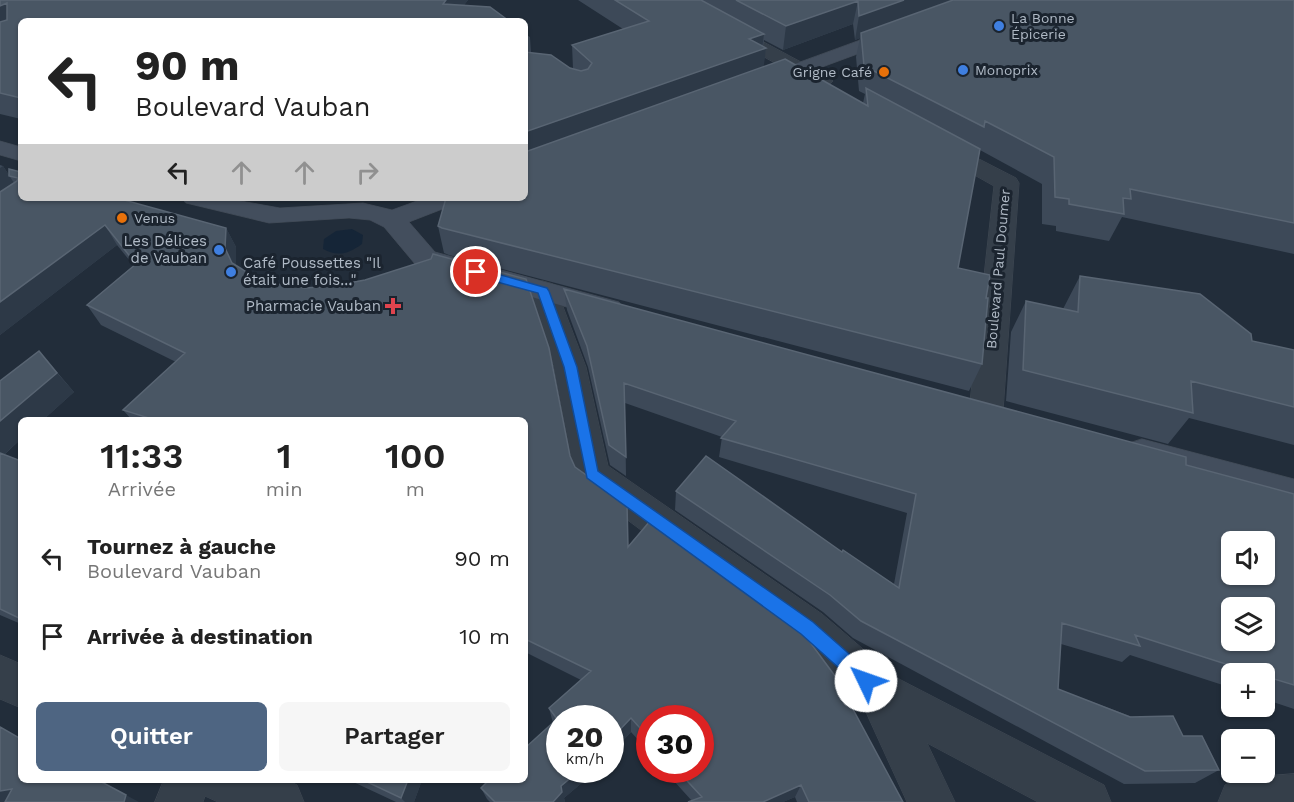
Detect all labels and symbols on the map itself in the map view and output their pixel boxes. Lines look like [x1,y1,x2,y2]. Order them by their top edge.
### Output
place label: La Bonne Épicerie [1011,10,1075,42]
marker: La Bonne Épicerie [992,19,1006,33]
place label: Monoprix [975,62,1038,78]
marker: Monoprix [956,63,970,77]
place label: Grigne Café [793,64,872,80]
marker: Grigne Café [877,65,891,79]
street label: Boulevard Paul Doumer [983,188,1013,350]
place label: Venus [134,210,175,226]
marker: Venus [115,211,129,225]
place label: Les Délices de Vauban [124,232,207,267]
marker: Les Délices de Vauban [212,243,226,257]
pin [450,246,501,297]
place label: Café Poussettes "Il était une fois..." [243,254,381,289]
marker: Café Poussettes "Il était une fois..." [224,265,238,279]
place label: Pharmacie Vauban [246,297,381,315]
marker: Pharmacie Vauban [386,299,400,313]
position arrow [834,649,898,713]
speed limit sign: 30 [636,705,714,783]

